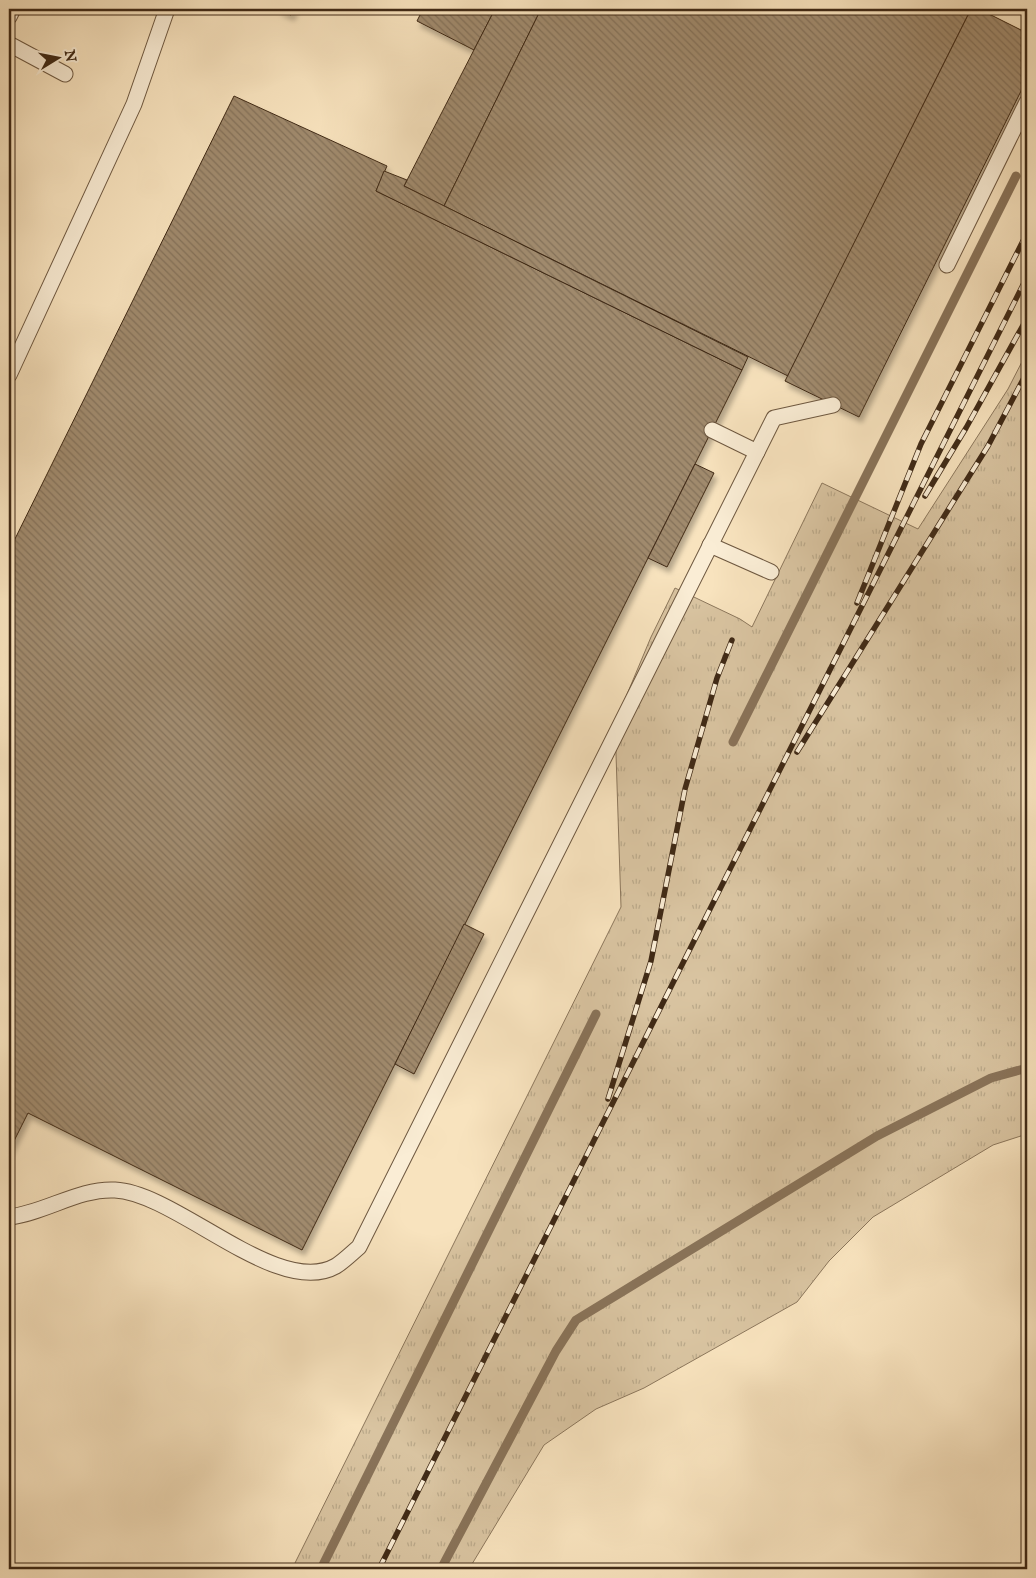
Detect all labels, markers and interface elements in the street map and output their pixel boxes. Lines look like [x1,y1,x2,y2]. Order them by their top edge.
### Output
north arrow [32,32,82,82]
text: N [60,47,80,63]

